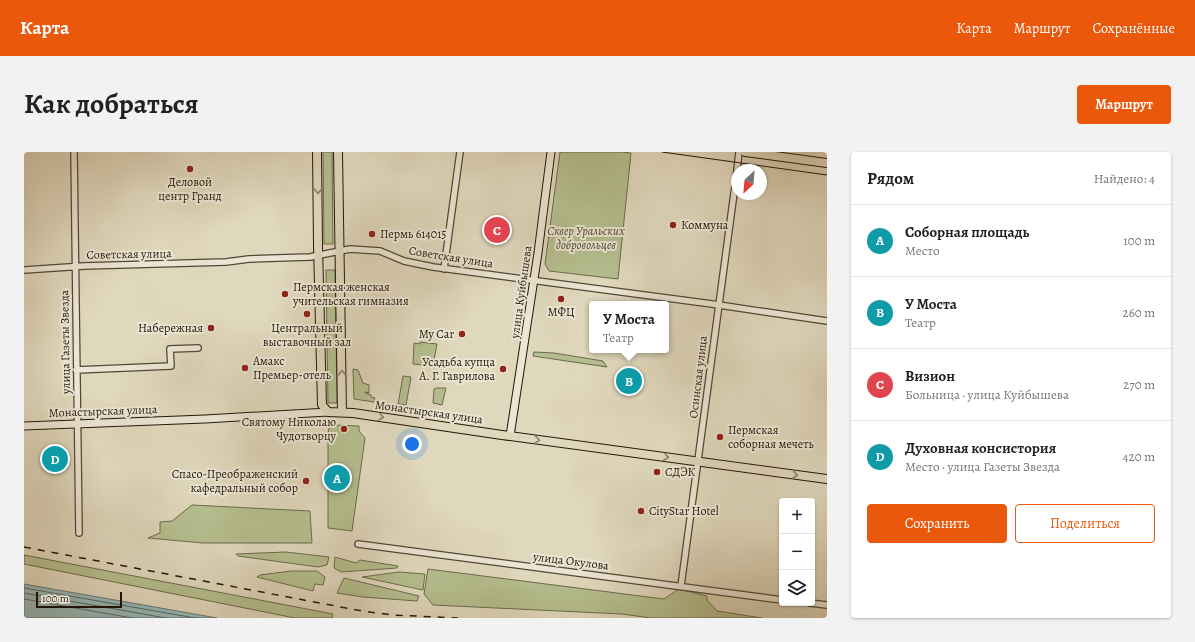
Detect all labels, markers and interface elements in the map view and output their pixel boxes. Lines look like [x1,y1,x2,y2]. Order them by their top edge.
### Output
text: Карта [20,15,69,41]
text: Карта [957,19,992,38]
text: Маршрут [1014,19,1070,38]
text: Сохранённые [1092,19,1175,38]
text: Как добраться [24,85,199,123]
button: Маршрут [1077,85,1171,124]
marker: Деловой центр Гранд [185,164,195,174]
north arrow [731,164,767,200]
text: Рядом [867,167,914,190]
text: Найдено: 4 [1094,170,1155,187]
place label: Деловой центр Гранд [158,174,222,204]
one-way arrow [314,188,322,194]
pin: C [484,215,510,245]
place label: Коммуна [681,217,729,233]
marker: Коммуна [668,220,678,230]
text: Соборная площадь [905,222,1029,242]
park label: Сквер Уральских добровольцев [547,223,626,253]
place label: Пермь 614015 [380,226,446,242]
marker: Пермь 614015 [367,229,377,239]
text: A [876,232,884,249]
text: 100 m [1123,232,1155,249]
street label: Советская улица [408,242,495,272]
text: Место [905,242,940,259]
street label: улица Куйбышева [506,244,536,340]
street label: Советская улица [86,245,172,263]
place label: Пермская женская учительская гимназия [292,279,409,309]
street label: улица Газеты Звезда [56,289,74,395]
marker: Пермская женская учительская гимназия [280,289,290,299]
marker: МФЦ [556,294,566,304]
text: У Моста [905,294,957,314]
popup [589,301,669,353]
place label: МФЦ [547,304,575,320]
text: B [876,304,884,321]
text: 260 m [1122,304,1155,321]
marker: Центральный выставочный зал [302,309,312,319]
text: У Моста [603,309,655,329]
text: Театр [905,314,936,331]
place label: Набережная [138,320,203,336]
place label: Центральный выставочный зал [263,320,351,350]
marker: Набережная [206,323,216,333]
place label: My Car [419,326,454,342]
marker: My Car [457,329,467,339]
text: Театр [603,329,634,346]
street label: Осинская улица [685,334,711,419]
place label: Амакс Премьер-отель [252,353,332,383]
place label: Усадьба купца А. Г. Гаврилова [418,354,495,384]
marker: Амакс Премьер-отель [240,363,250,373]
marker: Усадьба купца А. Г. Гаврилова [498,364,508,374]
pin: B [616,366,642,396]
text: Визион [905,366,955,386]
one-way arrow [338,370,346,376]
text: C [876,376,884,393]
text: 270 m [1123,376,1155,393]
text: Больница · улица Куйбышева [905,386,1069,403]
street label: Монастырская улица [374,397,484,428]
street label: Монастырская улица [48,401,158,421]
one-way arrow [378,412,384,421]
place label: Святому Николаю Чудотворцу [242,414,337,444]
place label: Пермская соборная мечеть [728,422,815,452]
marker: Святому Николаю Чудотворцу [339,424,349,434]
marker: Пермская соборная мечеть [715,432,725,442]
your location [402,434,422,454]
one-way arrow [534,435,540,444]
text: Духовная консистория [905,438,1056,458]
pin: D [42,444,68,474]
text: D [875,448,885,465]
text: 420 m [1123,448,1155,465]
one-way arrow [663,452,669,461]
text: Место · улица Газеты Звезда [905,458,1060,475]
pin: A [324,463,350,493]
place label: СДЭК [665,464,696,480]
place label: Спасо-Преображенский кафедральный собор [172,466,298,496]
marker: СДЭК [652,467,662,477]
one-way arrow [792,470,798,479]
marker: Спасо-Преображенский кафедральный собор [301,476,311,486]
map controls [779,498,815,606]
button: + [779,498,815,534]
place label: CityStar Hotel [649,503,719,519]
button: Сохранить [867,504,1007,543]
button: Поделиться [1015,504,1155,543]
marker: CityStar Hotel [636,506,646,516]
button: − [779,534,815,570]
street label: улица Окулова [531,548,610,574]
button: layers [779,570,815,606]
scale bar [36,590,122,609]
text: 100 m [42,591,69,606]

